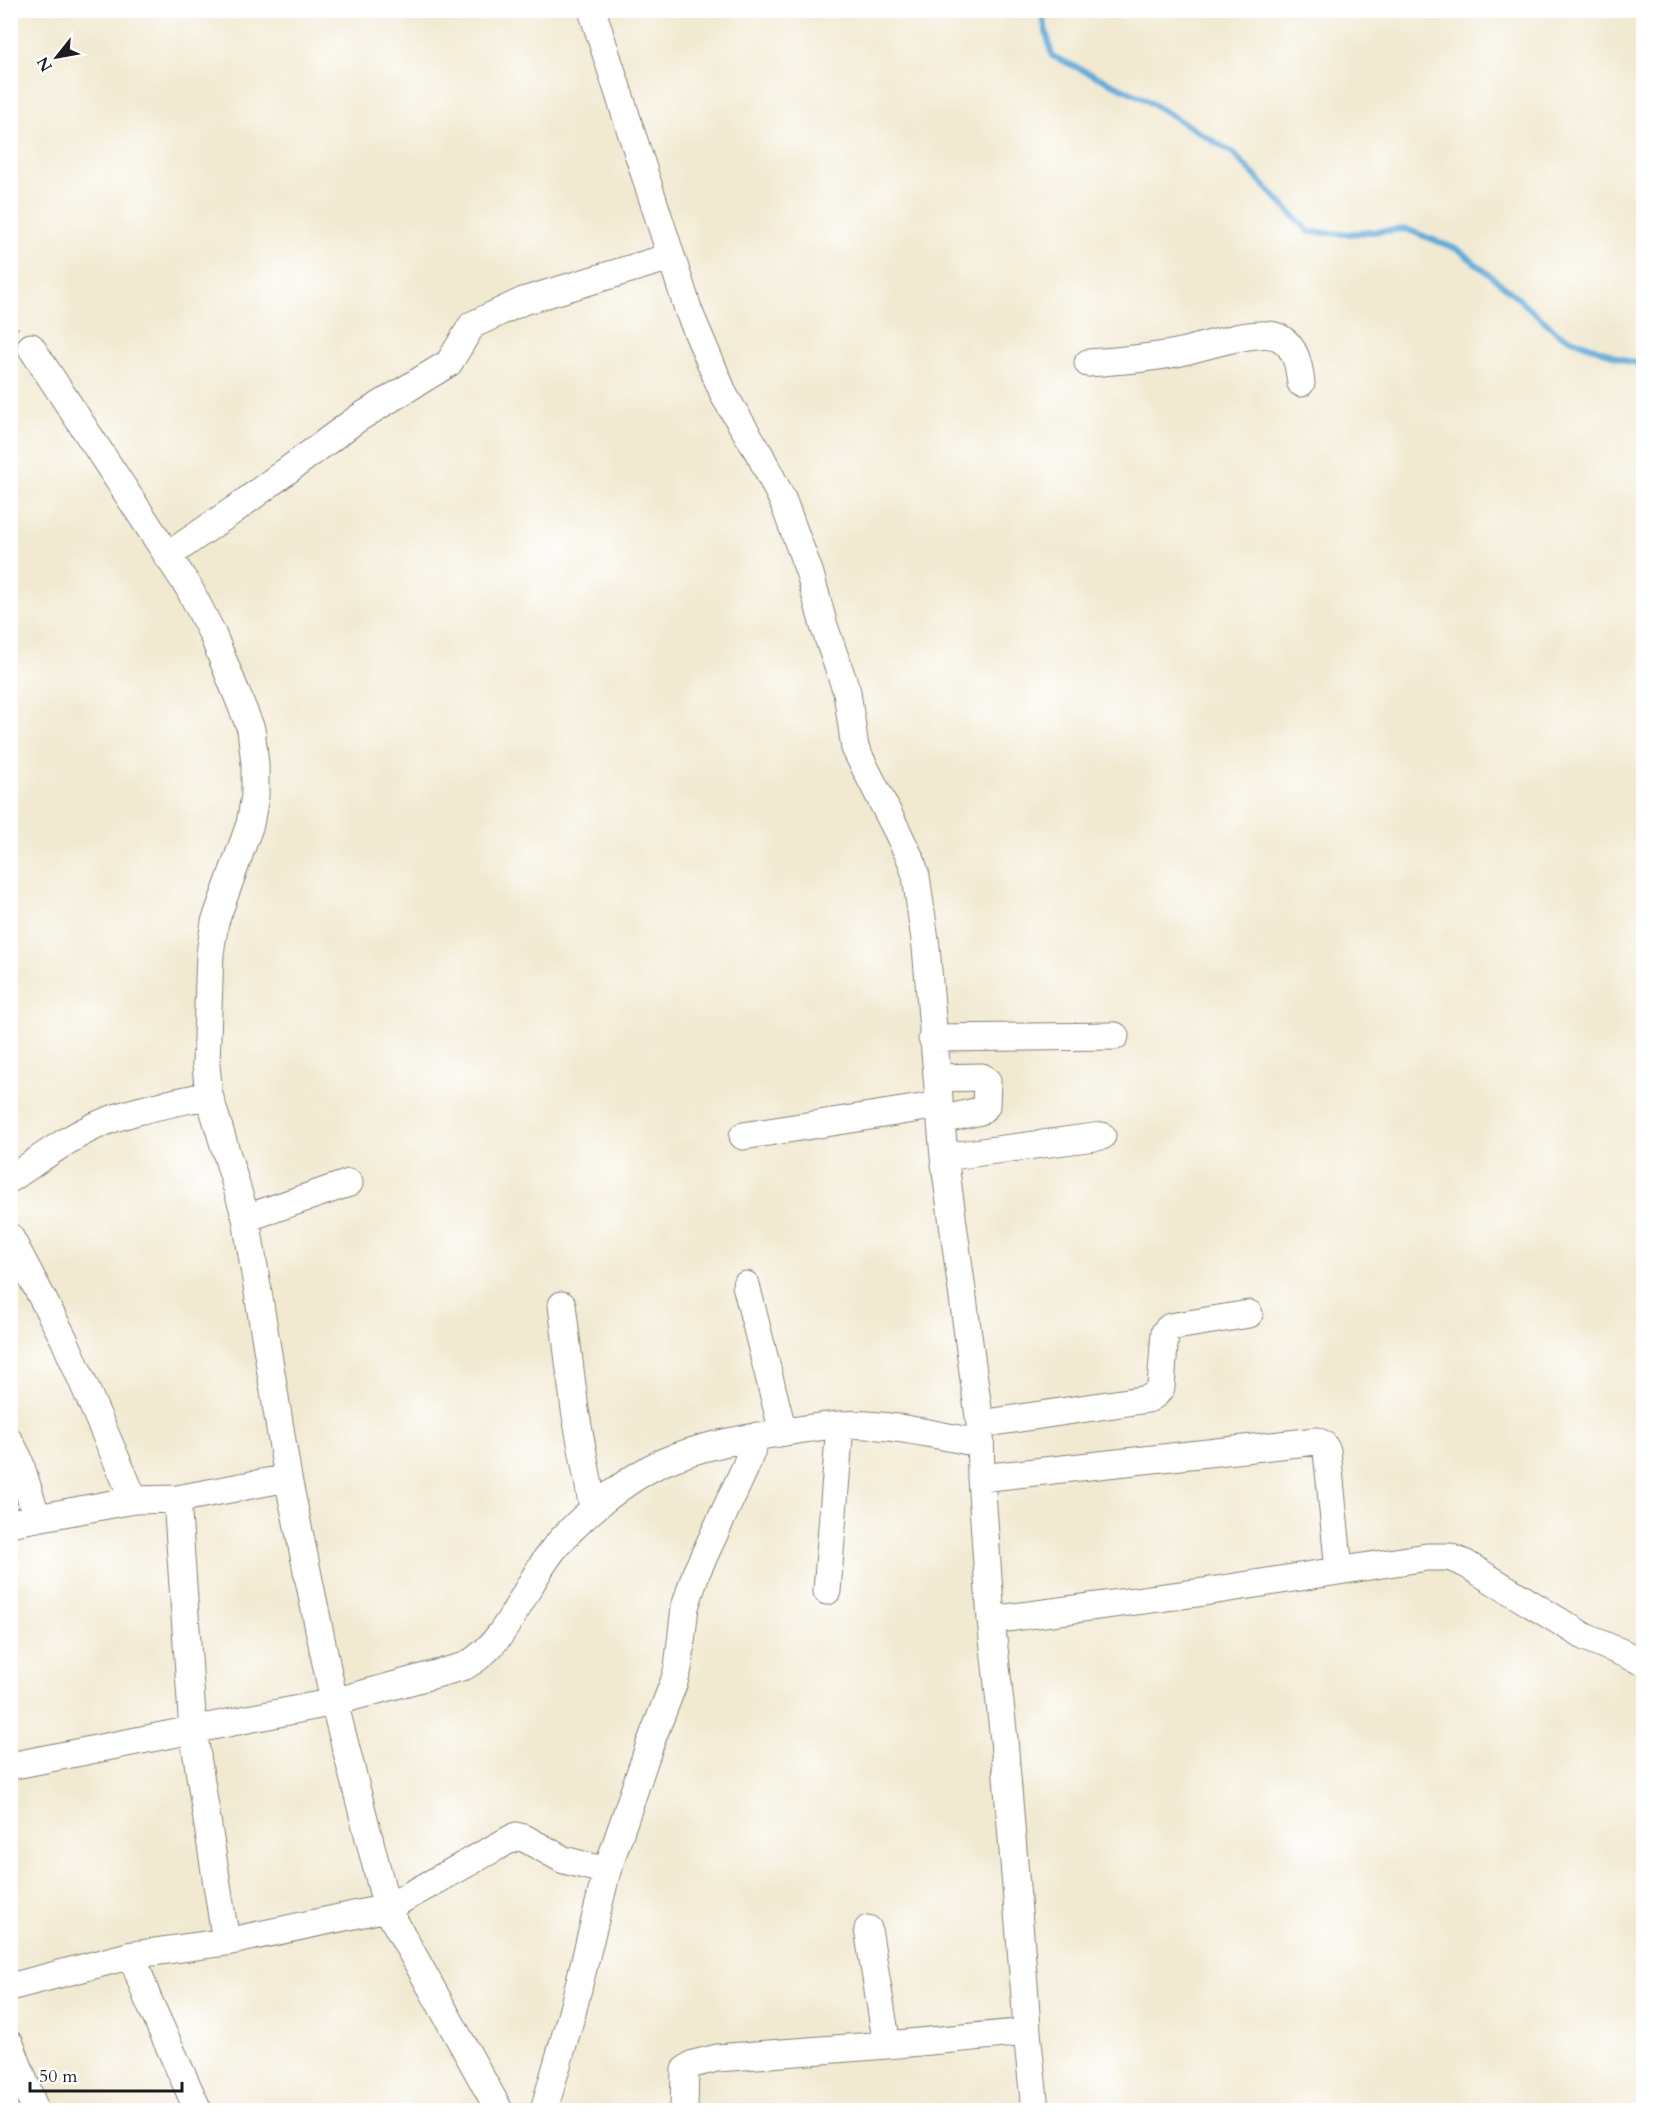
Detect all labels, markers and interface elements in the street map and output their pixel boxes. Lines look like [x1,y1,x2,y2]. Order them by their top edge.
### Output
north arrow [27,27,87,87]
text: N [32,52,58,76]
scale bar [30,2055,182,2093]
text: 50 m [39,2064,78,2089]

